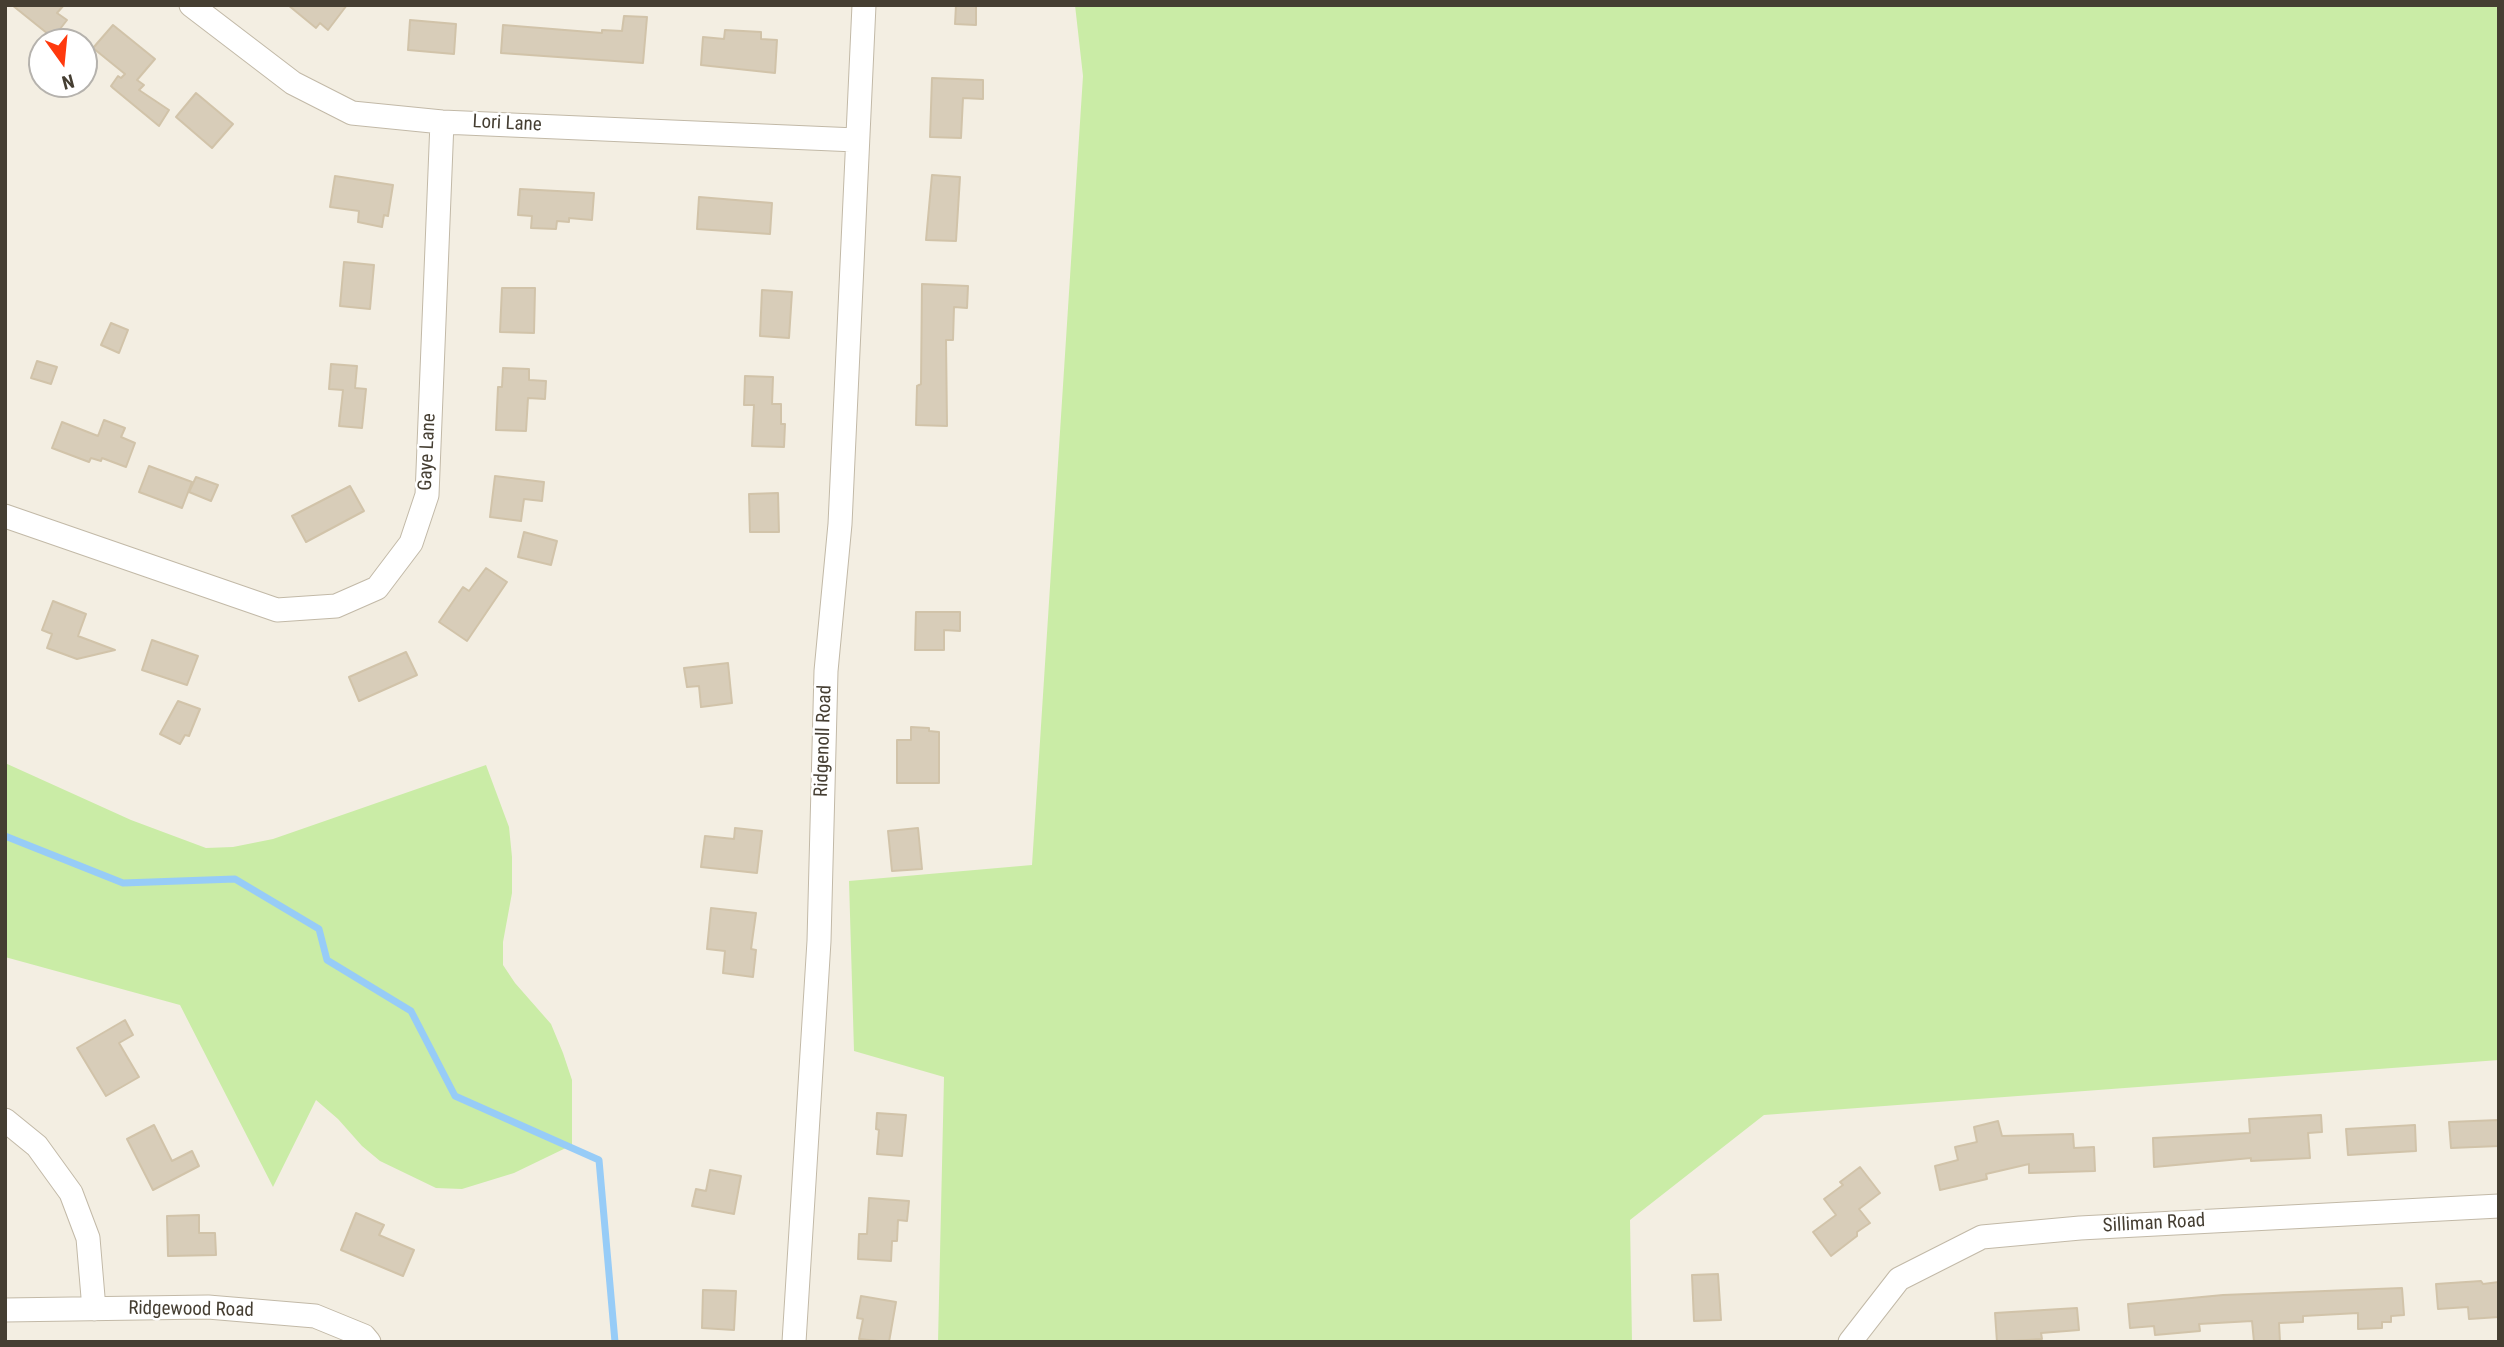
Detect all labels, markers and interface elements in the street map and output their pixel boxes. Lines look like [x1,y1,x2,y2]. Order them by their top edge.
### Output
north arrow [28,28,98,98]
text: N [59,69,77,94]
street label: Lori Lane [472,111,542,137]
street label: Gaye Lane [415,413,441,491]
street label: Ridgenoll Road [811,685,837,797]
street label: Silliman Road [2102,1210,2206,1238]
street label: Ridgewood Road [128,1298,254,1322]

